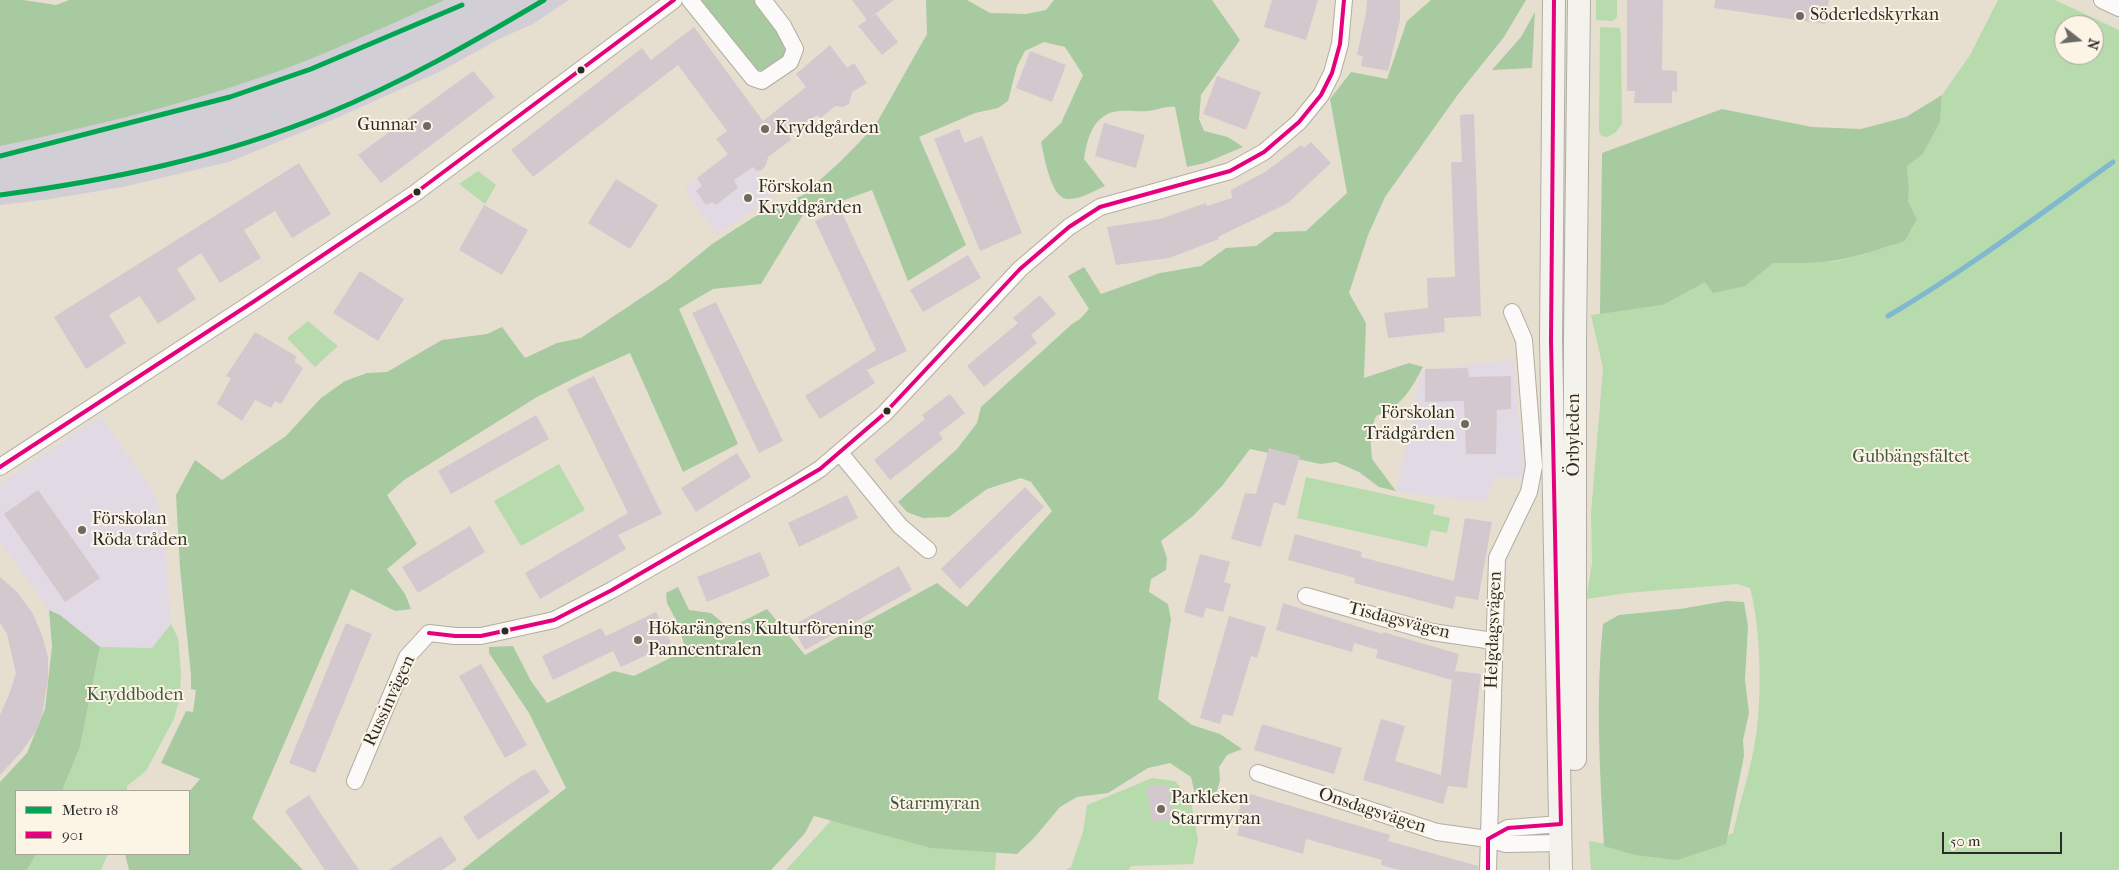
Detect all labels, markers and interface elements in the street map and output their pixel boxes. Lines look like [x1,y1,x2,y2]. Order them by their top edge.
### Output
place label: Söderledskyrkan [1810,5,1939,27]
marker: Söderledskyrkan [1794,10,1806,22]
north arrow [2054,15,2104,65]
text: N [2083,37,2103,51]
unlabelled marker [576,65,586,75]
place label: Gunnar [357,115,417,137]
place label: Kryddgården [775,118,879,140]
marker: Gunnar [421,120,433,132]
marker: Kryddgården [759,123,771,135]
place label: Förskolan Kryddgården [758,177,862,220]
unlabelled marker [412,187,422,197]
marker: Förskolan Kryddgården [742,192,754,204]
street label: Örbyleden [1564,393,1586,477]
place label: Förskolan Trädgården [1364,403,1455,446]
unlabelled marker [882,406,892,416]
marker: Förskolan Trädgården [1459,418,1471,430]
park label: Gubbängsfältet [1852,447,1970,469]
place label: Förskolan Röda tråden [92,509,187,552]
marker: Förskolan Röda tråden [76,524,88,536]
street label: Helgdagsvägen [1481,571,1507,689]
street label: Tisdagsvägen [1346,598,1452,644]
place label: Hökarängens Kulturförening Panncentralen [648,619,873,662]
unlabelled marker [500,626,510,636]
marker: Hökarängens Kulturförening Panncentralen [632,634,644,646]
street label: Russinvägen [360,652,420,750]
park label: Kryddboden [86,685,184,707]
street label: Onsdagsvägen [1315,783,1429,839]
place label: Parkleken Starrmyran [1171,788,1261,831]
legend [15,790,190,855]
park label: Starrmyran [890,794,980,816]
text: Metro 18 [62,801,118,819]
marker: Parkleken Starrmyran [1155,803,1167,815]
scale bar [1944,822,2064,854]
text: 901 [62,826,83,844]
text: 50 m [1950,832,1980,850]

